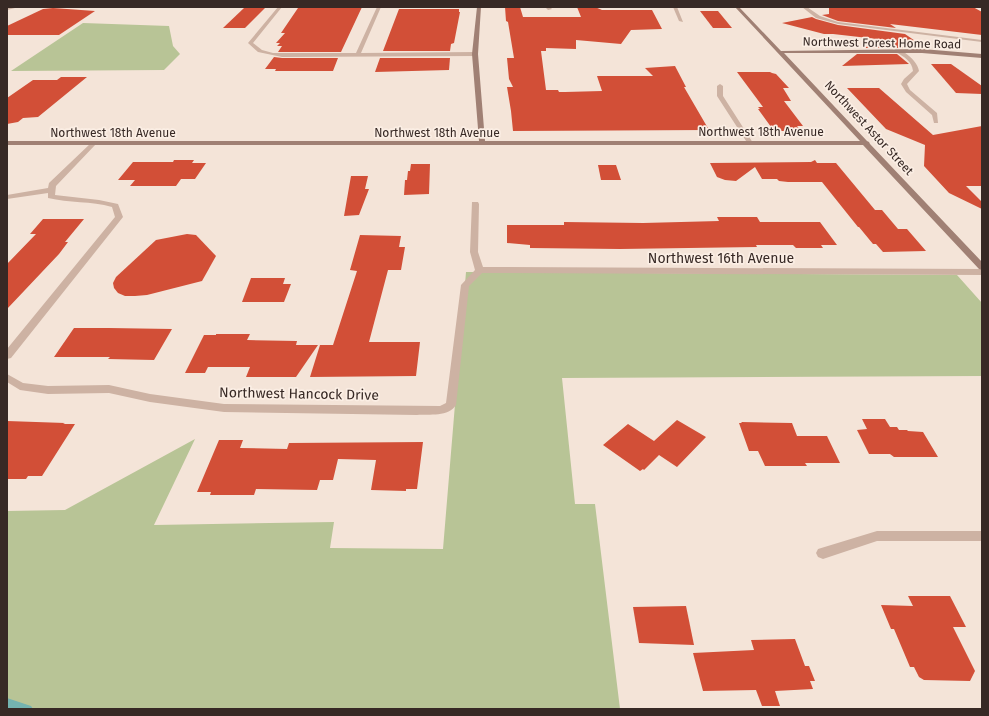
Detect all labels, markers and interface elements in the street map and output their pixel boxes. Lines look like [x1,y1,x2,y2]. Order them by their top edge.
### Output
street label: Northwest Forest Home Road [803,35,961,51]
street label: Northwest Astor Street [822,78,917,178]
street label: Northwest 18th Avenue [698,125,824,139]
street label: Northwest 18th Avenue [50,126,176,140]
street label: Northwest 18th Avenue [374,126,500,140]
street label: Northwest 16th Avenue [648,250,794,267]
street label: Northwest Hancock Drive [219,384,379,404]

